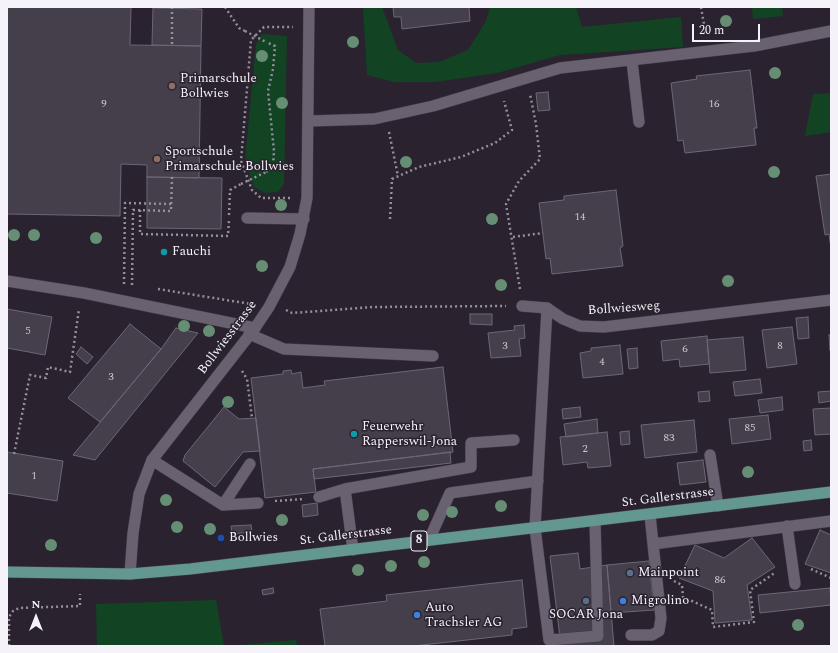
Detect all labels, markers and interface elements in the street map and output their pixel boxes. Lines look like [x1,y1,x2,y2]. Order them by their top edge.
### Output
scale bar [694,16,762,42]
text: 20 m [699,21,724,40]
place label: Primarschule Bollwies [180,71,257,102]
marker: Primarschule Bollwies [167,81,177,91]
house number: 9 [101,98,107,112]
house number: 16 [709,98,719,112]
place label: Sportschule Primarschule Bollwies [165,144,294,175]
marker: Sportschule Primarschule Bollwies [152,154,162,164]
house number: 14 [575,211,585,225]
place label: Fauchi [172,244,211,260]
marker: Fauchi [159,247,169,257]
street label: Bollwiesstrasse [195,298,261,378]
street label: Bollwiesweg [587,299,661,319]
house number: 5 [25,325,31,339]
house number: 3 [502,340,508,354]
house number: 8 [777,340,783,354]
house number: 6 [682,343,688,357]
house number: 4 [599,356,605,370]
house number: 3 [108,371,114,385]
place label: Feuerwehr Rapperswil-Jona [362,419,457,450]
house number: 85 [745,422,755,436]
marker: Feuerwehr Rapperswil-Jona [349,429,359,439]
house number: 83 [664,432,674,446]
house number: 2 [582,443,588,457]
house number: 1 [31,470,37,484]
street label: St. Gallerstrasse [621,485,715,511]
street label: St. Gallerstrasse [299,523,393,549]
place label: Bollwies [229,530,278,546]
road number: 8 [411,531,427,551]
marker: Bollwies [216,533,226,543]
place label: Mainpoint [638,565,699,581]
marker: Mainpoint [625,568,635,578]
house number: 86 [715,574,725,588]
place label: Migrolino [631,593,689,609]
text: N [32,596,40,613]
marker: SOCAR Jona [581,596,591,606]
marker: Migrolino [618,596,628,606]
north arrow [16,597,56,637]
place label: Auto Trachsler AG [425,600,502,631]
place label: SOCAR Jona [549,607,623,623]
marker: Auto Trachsler AG [412,610,422,620]

